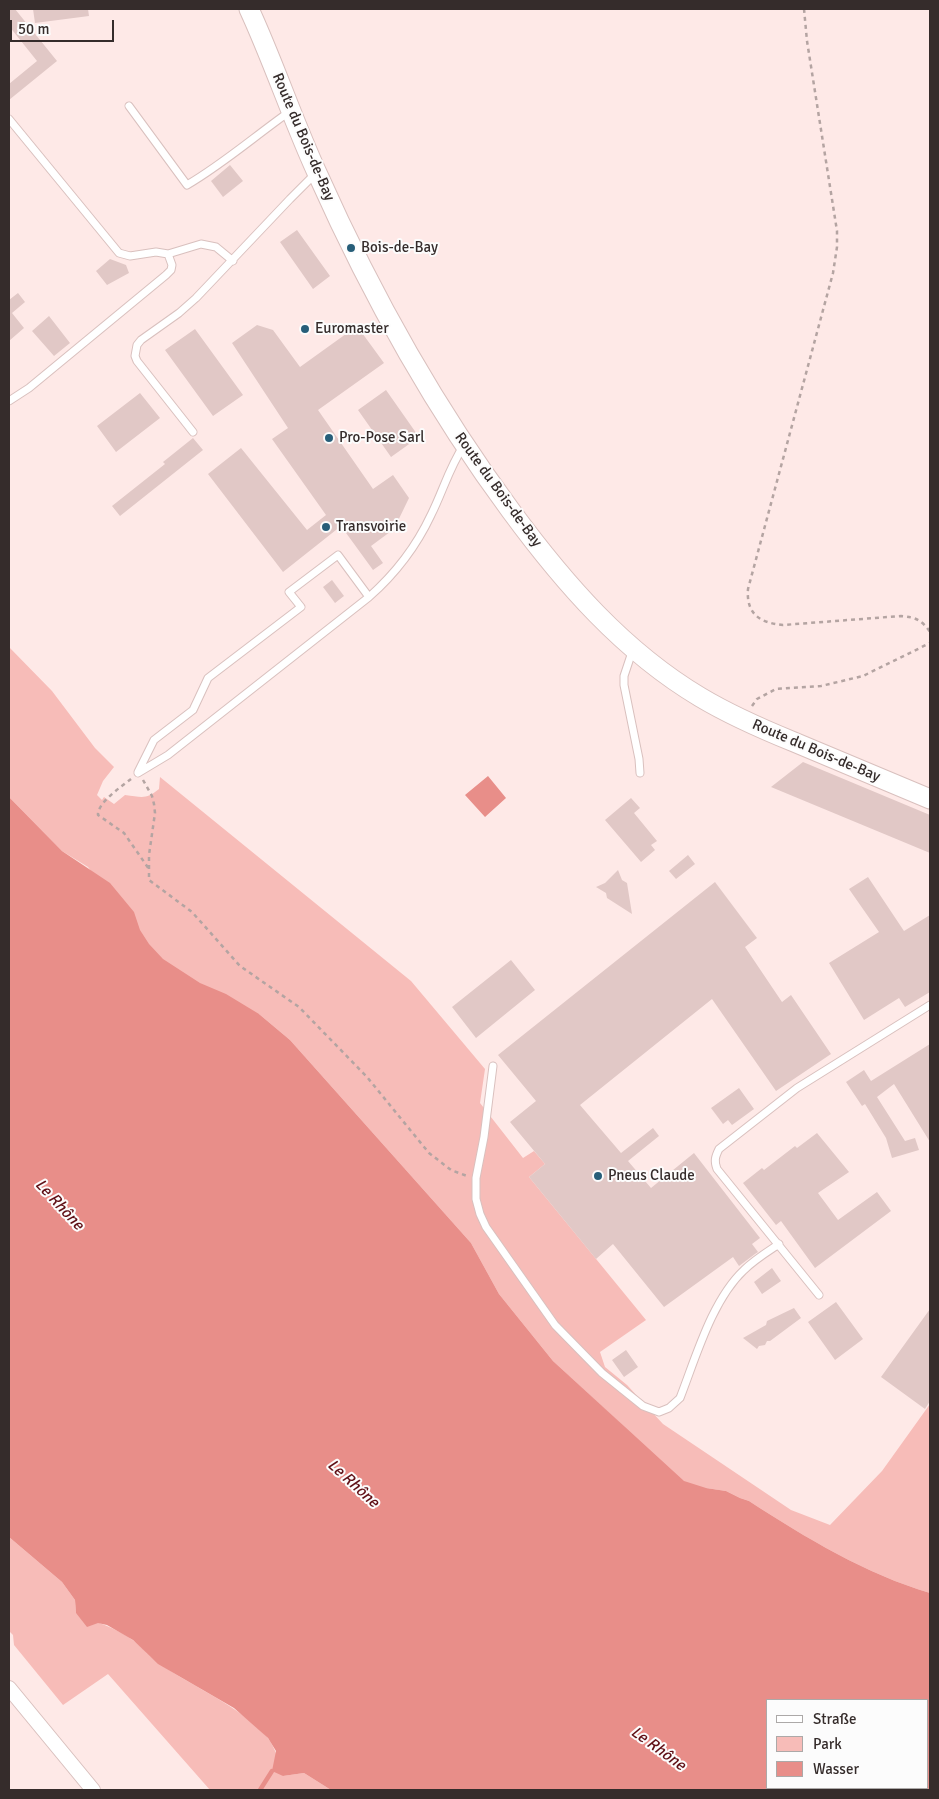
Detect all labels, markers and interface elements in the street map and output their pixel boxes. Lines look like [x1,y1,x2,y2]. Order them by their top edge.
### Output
scale bar [12,10,116,42]
text: 50 m [18,20,49,38]
street label: Route du Bois-de-Bay [268,70,338,204]
place label: Bois-de-Bay [361,239,438,257]
marker: Bois-de-Bay [345,242,357,254]
place label: Euromaster [315,320,389,338]
marker: Euromaster [299,323,311,335]
place label: Pro-Pose Sarl [339,429,425,447]
street label: Route du Bois-de-Bay [450,429,546,551]
marker: Pro-Pose Sarl [323,432,335,444]
place label: Transvoirie [336,518,406,536]
marker: Transvoirie [320,521,332,533]
street label: Route du Bois-de-Bay [749,716,883,786]
place label: Pneus Claude [608,1167,695,1185]
marker: Pneus Claude [592,1170,604,1182]
water label: Le Rhône [31,1175,87,1235]
water label: Le Rhône [323,1456,383,1512]
legend [766,1699,929,1789]
text: Straße [813,1710,857,1728]
water label: Le Rhône [627,1723,689,1775]
text: Park [813,1735,842,1753]
text: Wasser [813,1760,859,1778]

